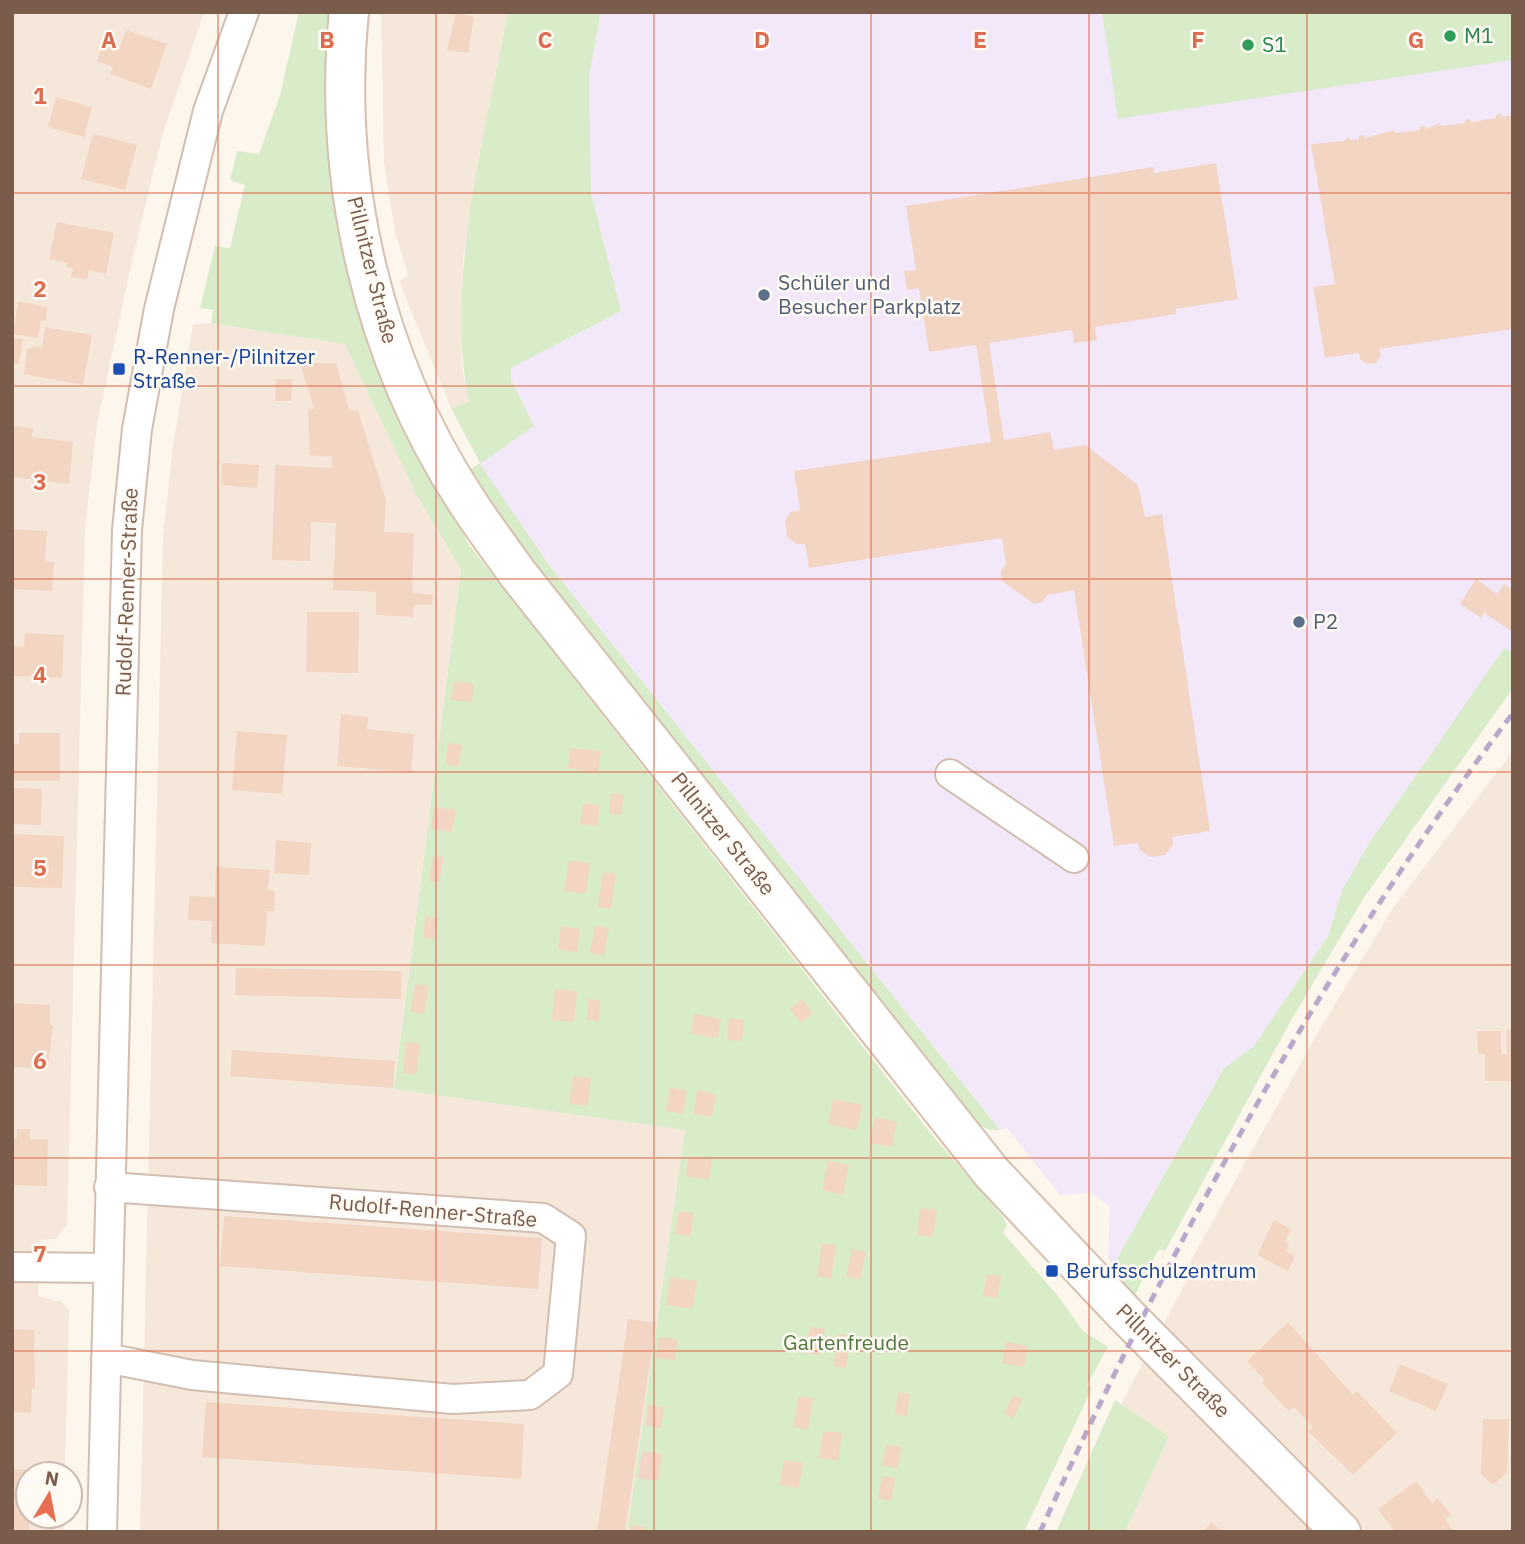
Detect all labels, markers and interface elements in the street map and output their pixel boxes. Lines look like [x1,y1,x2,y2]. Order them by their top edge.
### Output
place label: M1 [1464,21,1494,49]
text: A [101,24,117,54]
text: B [319,24,335,54]
text: C [538,24,553,54]
text: D [754,24,770,54]
text: E [973,24,987,54]
text: F [1191,24,1205,54]
text: G [1408,24,1424,54]
marker: M1 [1442,28,1458,44]
place label: S1 [1262,30,1287,58]
marker: S1 [1240,37,1256,53]
text: 1 [33,80,47,110]
street label: Pillnitzer Straße [341,193,405,346]
place label: Schüler und Besucher Parkplatz [778,268,961,320]
text: 2 [33,273,47,303]
marker: Schüler und Besucher Parkplatz [756,287,772,303]
place label: R-Renner-/Pilnitzer Straße [133,342,316,394]
marker: R-Renner-/Pilnitzer Straße [111,361,127,377]
text: 3 [33,466,47,496]
street label: Rudolf-Renner-Straße [108,487,144,697]
place label: P2 [1313,607,1338,635]
marker: P2 [1291,614,1307,630]
text: 4 [33,659,47,689]
street label: Pillnitzer Straße [665,766,782,901]
text: 5 [33,852,47,882]
text: 6 [33,1045,47,1075]
street label: Rudolf-Renner-Straße [328,1187,538,1233]
text: 7 [33,1238,47,1268]
place label: Berufsschulzentrum [1066,1256,1256,1284]
marker: Berufsschulzentrum [1044,1263,1060,1279]
street label: Pillnitzer Straße [1110,1297,1237,1424]
park label: Gartenfreude [783,1328,909,1356]
north arrow [14,1460,84,1530]
text: N [43,1465,61,1491]

